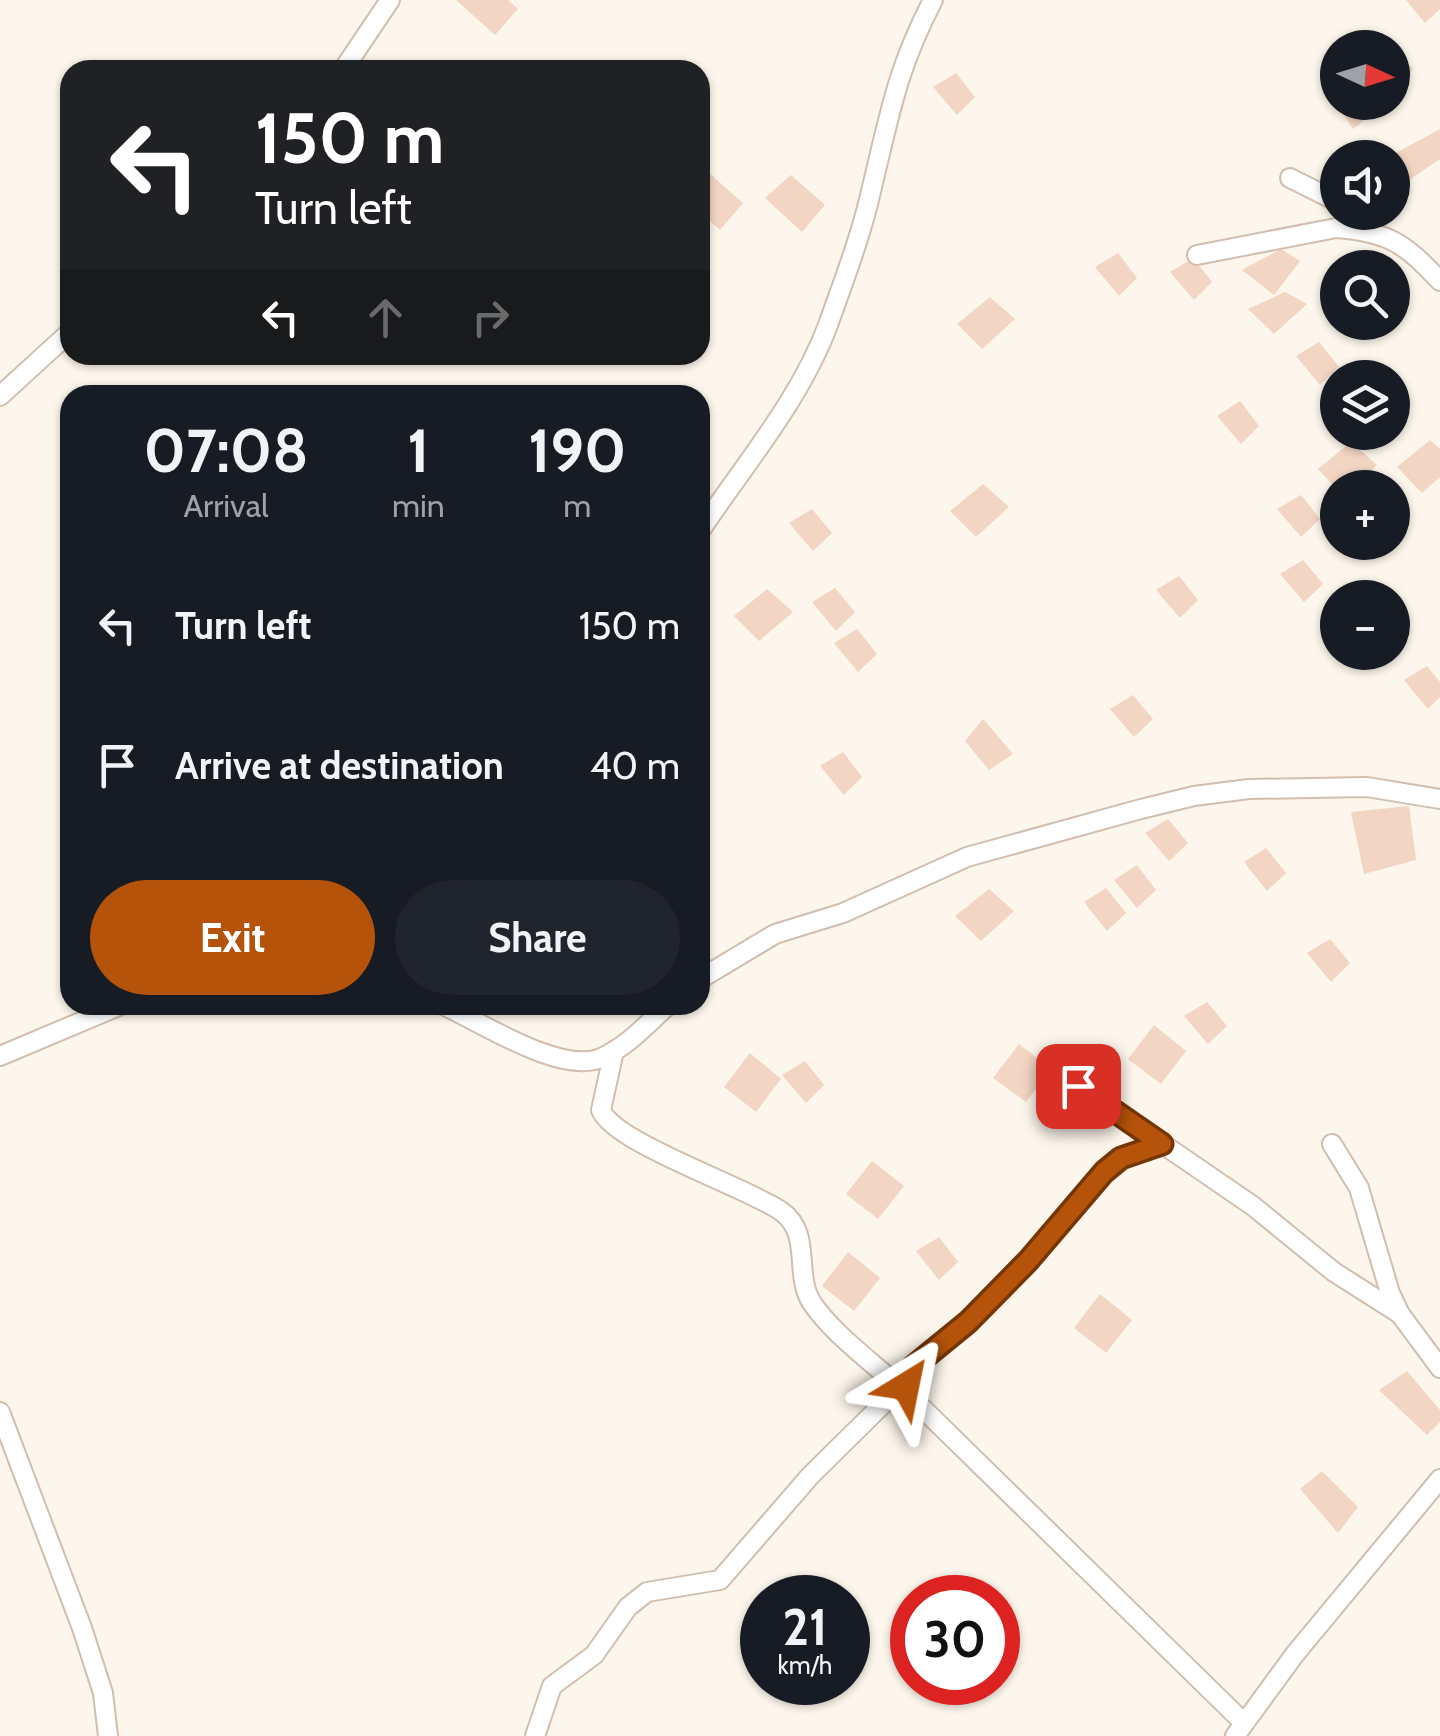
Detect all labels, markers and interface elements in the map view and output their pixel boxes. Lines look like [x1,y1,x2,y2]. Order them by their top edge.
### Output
north arrow [1320,30,1410,120]
map controls [1320,30,1410,670]
text: 150 m [255,95,444,181]
icon: left [90,100,220,230]
button: sound [1320,140,1410,230]
text: Turn left [255,181,412,235]
button: search [1320,250,1410,340]
icon: left [253,290,308,345]
icon: ahead [358,290,413,345]
icon: right [463,290,518,345]
button: layers [1320,360,1410,450]
text: 07:08 [144,414,308,487]
text: 1 [407,414,429,487]
text: 190 [528,414,626,487]
button: + [1320,470,1410,560]
text: Arrival [183,486,269,525]
text: min [392,486,445,525]
text: m [563,486,591,525]
button: − [1320,580,1410,670]
icon: left [90,598,145,653]
text: Turn left [175,602,311,649]
text: 150 m [579,602,680,649]
icon: arrive [90,738,145,793]
text: Arrive at destination [175,742,504,789]
text: 40 m [590,742,680,789]
button: Exit [90,880,375,995]
button: Share [395,880,680,995]
pin [1036,1044,1121,1129]
icon: arrive [1051,1059,1106,1114]
position arrow [854,1334,958,1438]
speed limit sign: 30 [890,1575,1020,1705]
text: 21 [783,1597,827,1658]
text: km/h [778,1650,832,1680]

